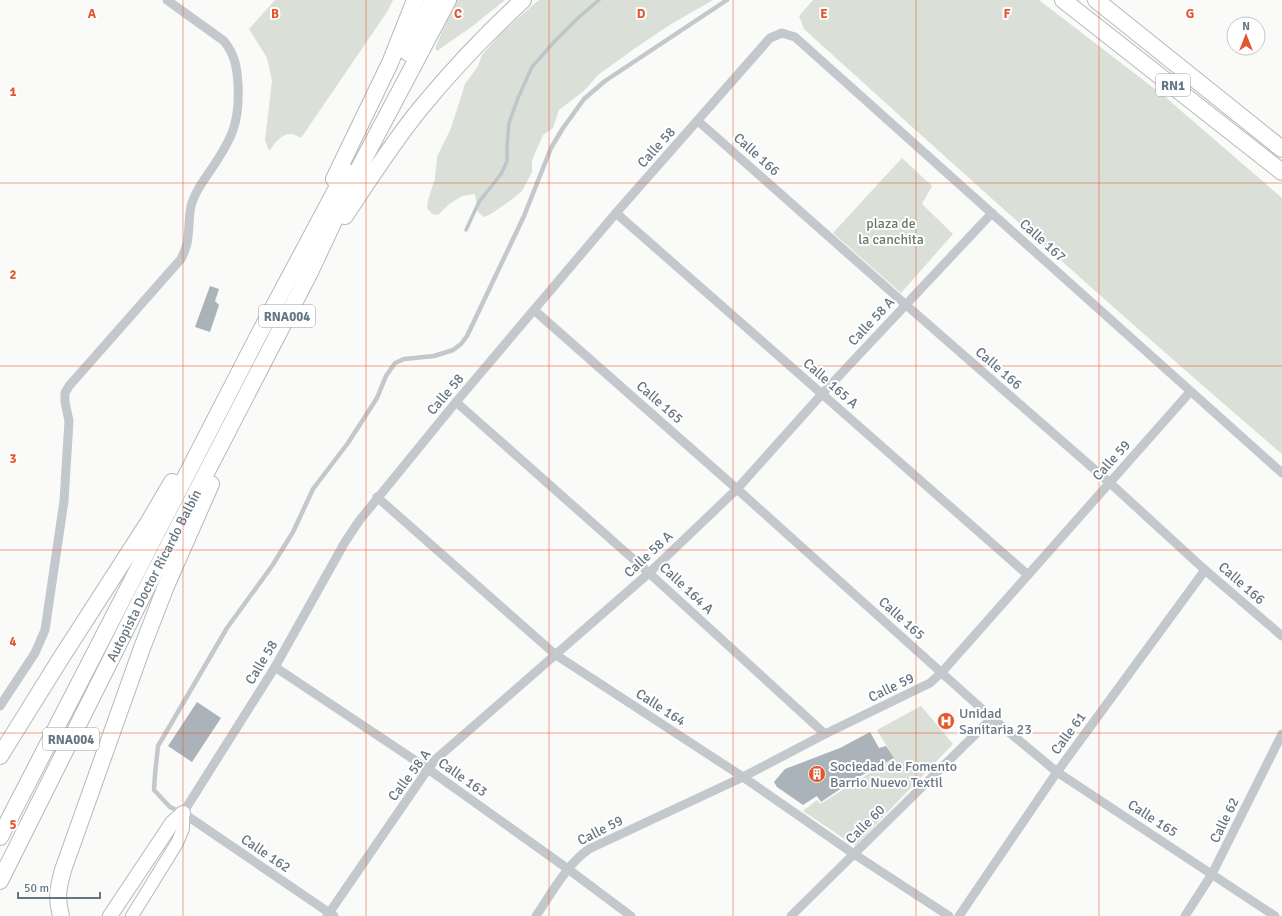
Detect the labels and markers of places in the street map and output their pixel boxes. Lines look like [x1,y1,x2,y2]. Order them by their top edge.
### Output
place label: Unidad Sanitaria 23 [959,705,1032,738]
hospital icon: Unidad Sanitaria 23 [936,711,956,731]
place label: Sociedad de Fomento Barrio Nuevo Textil [830,758,957,791]
building icon: Sociedad de Fomento Barrio Nuevo Textil [807,764,827,784]

